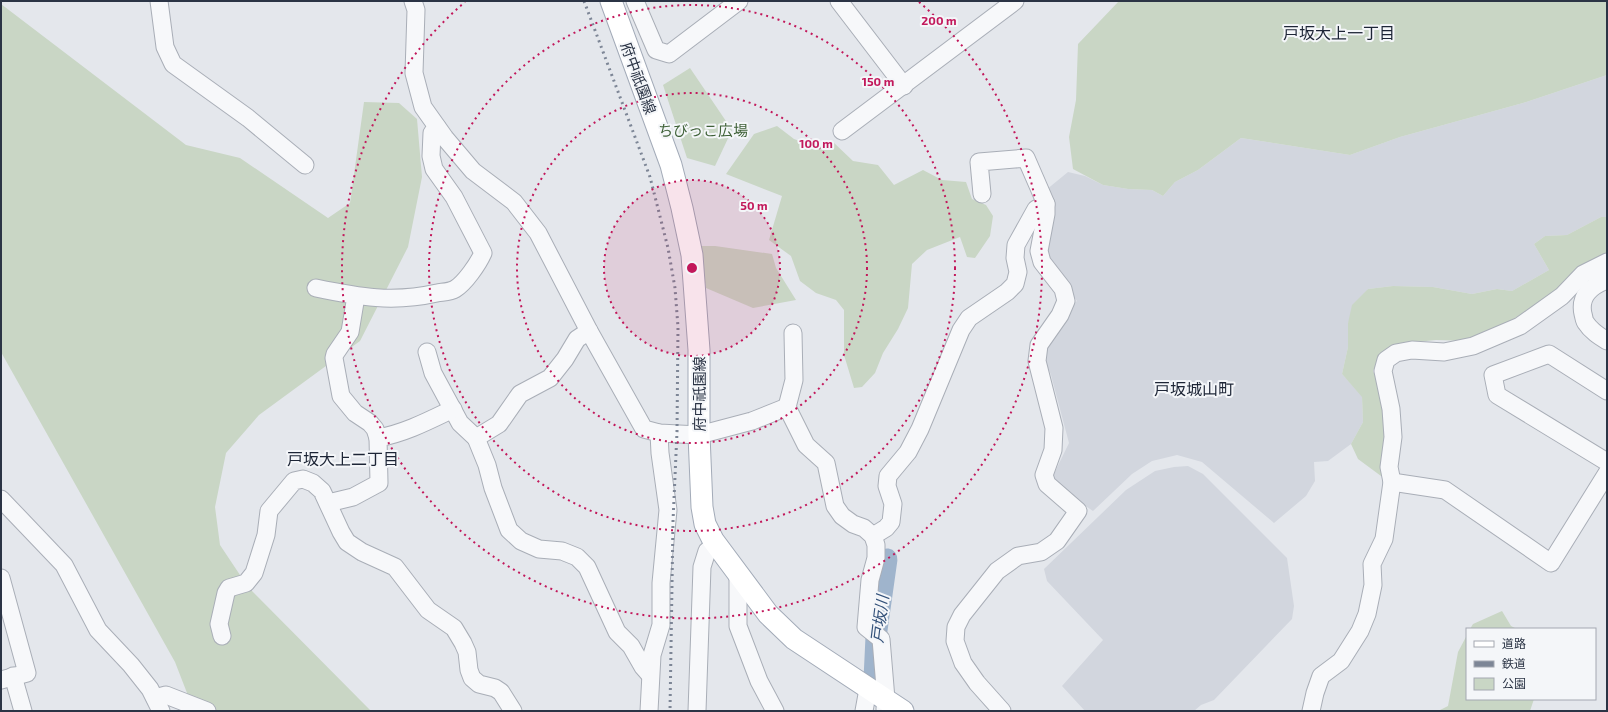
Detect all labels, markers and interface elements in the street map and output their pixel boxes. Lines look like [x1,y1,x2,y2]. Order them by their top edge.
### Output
text: 200 m [921,13,957,27]
district label: 戸坂大上一丁目 [1283,23,1395,42]
street label: 府中祇園線 [618,40,660,116]
text: 150 m [862,74,894,88]
park label: ちびっこ広場 [658,121,748,139]
text: 100 m [799,136,833,150]
text: 50 m [740,198,768,212]
centre of rings [685,261,699,275]
street label: 府中祇園線 [690,356,708,432]
district label: 戸坂城山町 [1154,379,1234,398]
district label: 戸坂大上二丁目 [287,449,399,468]
water label: 戸坂川 [867,592,892,644]
legend [1466,628,1596,700]
text: 道路 [1502,636,1526,650]
text: 鉄道 [1502,656,1526,670]
text: 公園 [1502,676,1526,690]

